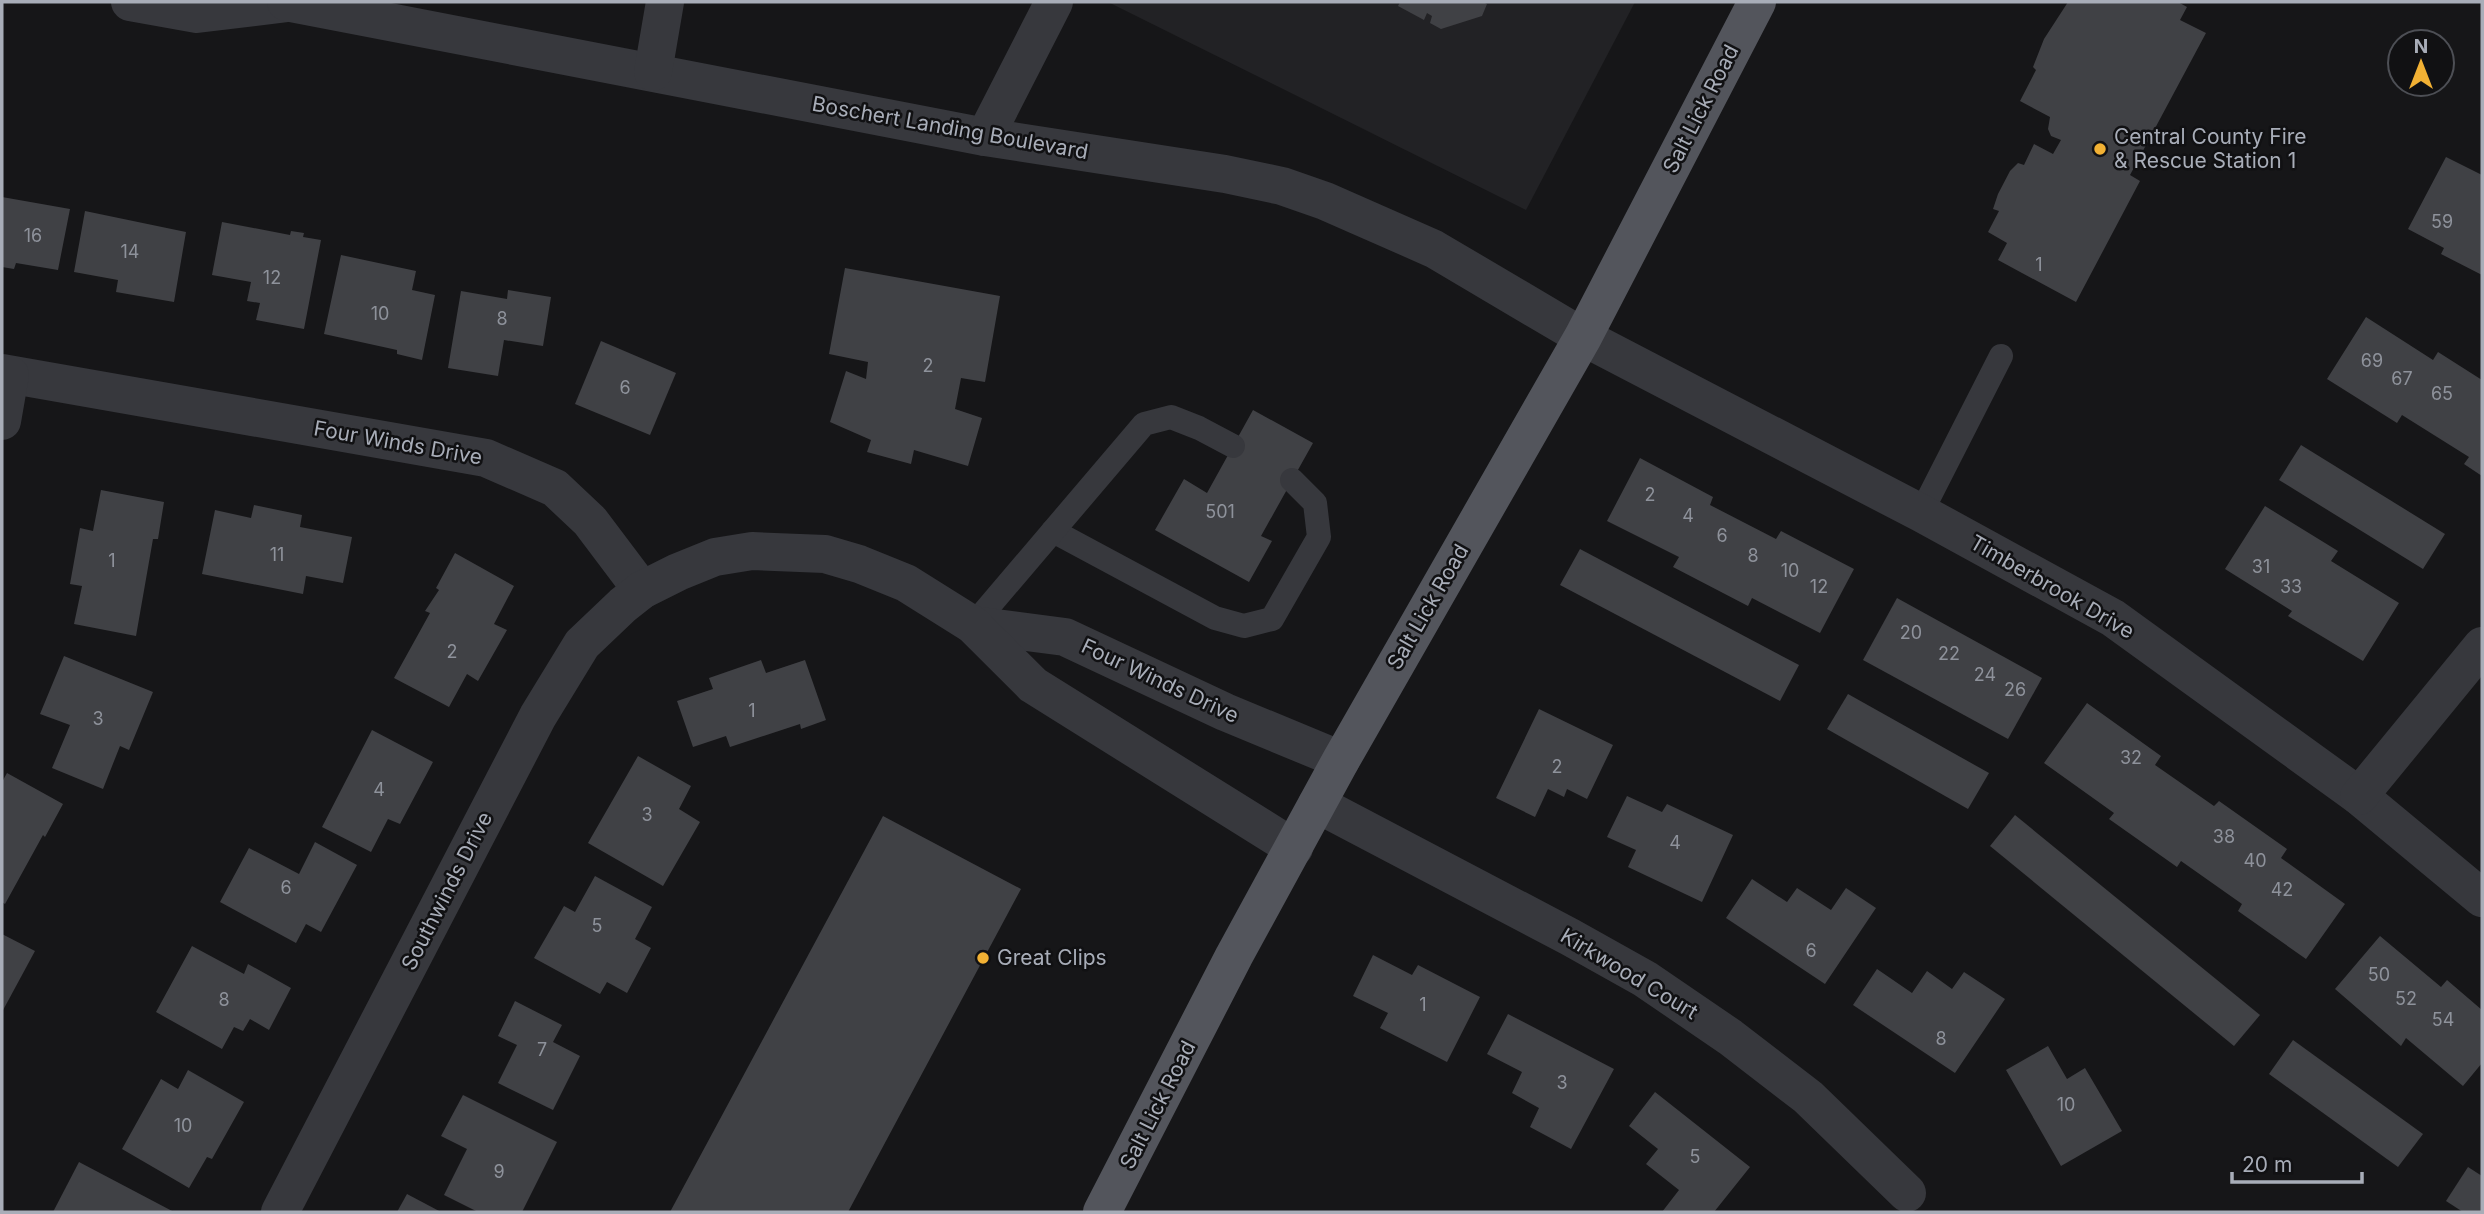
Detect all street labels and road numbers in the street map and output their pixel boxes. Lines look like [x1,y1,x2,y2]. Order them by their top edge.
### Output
street label: Salt Lick Road [1658,41,1744,177]
street label: Boschert Landing Boulevard [810,91,1090,164]
street label: Four Winds Drive [312,415,484,470]
street label: Timberbrook Drive [1966,529,2139,644]
street label: Salt Lick Road [1382,540,1474,674]
street label: Four Winds Drive [1078,633,1243,728]
street label: Southwinds Drive [396,807,497,974]
street label: Kirkwood Court [1556,923,1702,1024]
street label: Salt Lick Road [1115,1037,1201,1173]

